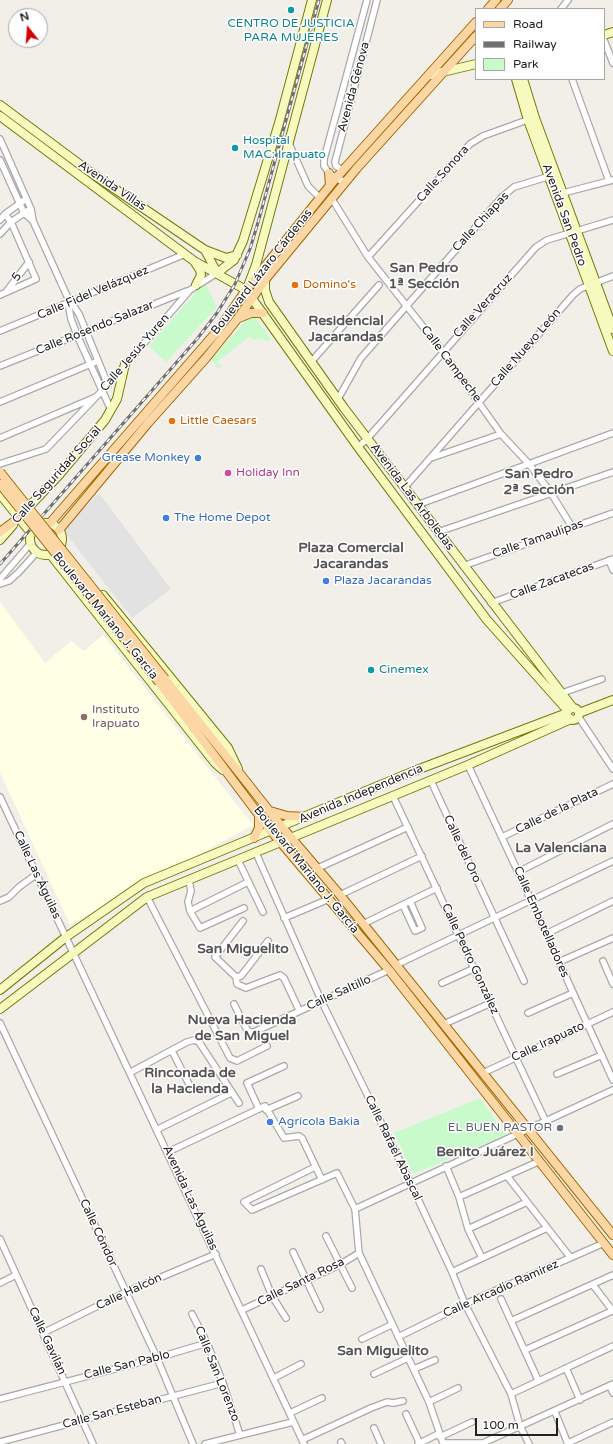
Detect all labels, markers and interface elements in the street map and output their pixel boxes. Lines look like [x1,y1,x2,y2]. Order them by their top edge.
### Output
marker: CENTRO DE JUSTICIA PARA MUJERES [286,5,296,15]
north arrow [8,8,48,48]
legend [475,8,605,80]
text: N [19,9,31,25]
place label: CENTRO DE JUSTICIA PARA MUJERES [227,17,355,45]
text: Road [513,17,543,31]
text: Railway [513,37,557,51]
street label: Avenida Génova [335,40,373,134]
text: Park [513,57,539,71]
place label: Hospital MAC: Irapuato [243,134,326,162]
marker: Hospital MAC: Irapuato [230,143,240,153]
street label: Calle Sonora [414,143,472,205]
street label: Avenida Villas [75,158,149,214]
street label: Avenida San Pedro [539,162,589,268]
street label: Calle Chiapas [450,189,512,255]
street label: Boulevard Lázaro Cárdenas [208,206,316,338]
district label: San Pedro 1ª Sección [388,260,460,292]
street label: Calle Fidel Velázquez [35,263,151,323]
street label: 5 [9,270,25,284]
street label: Calle Veracruz [451,271,515,341]
place label: Domino's [303,278,356,292]
marker: Domino's [290,280,300,290]
street label: Calle Rosendo Salazar [34,298,156,358]
street label: Calle Nuevo León [488,306,564,390]
street label: Calle Jesús Yuren [97,311,173,395]
district label: Residencial Jacarandas [308,313,384,346]
street label: Calle Campeche [418,323,484,405]
place label: Little Caesars [180,414,257,428]
marker: Little Caesars [167,416,177,426]
street label: Calle Seguridad Social [9,423,105,527]
street label: Avenida Las Arboledas [367,441,457,553]
place label: Grease Monkey [102,451,190,465]
marker: Grease Monkey [193,453,203,463]
place label: Holiday Inn [236,466,300,480]
district label: San Pedro 2ª Sección [503,466,575,498]
marker: Holiday Inn [223,468,233,478]
place label: The Home Depot [174,511,271,525]
marker: The Home Depot [161,513,171,523]
street label: Calle Tamaulipas [491,517,585,561]
district label: Plaza Comercial Jacarandas [298,540,404,572]
street label: Boulevard Mariano J. García [49,550,161,682]
street label: Calle Zacatecas [508,559,596,603]
place label: Plaza Jacarandas [334,574,432,588]
marker: Plaza Jacarandas [321,576,331,586]
place label: Cinemex [379,663,429,677]
marker: Cinemex [366,665,376,675]
place label: Instituto Irapuato [92,703,140,731]
marker: Instituto Irapuato [79,712,89,722]
street label: Avenida Independencia [297,761,425,827]
street label: Calle de la Plata [513,785,601,837]
street label: Boulevard Mariano J. García [250,804,362,936]
street label: Calle del Oro [440,813,484,885]
street label: Calle Las Águilas [10,829,64,921]
district label: La Valenciana [515,840,607,856]
street label: Calle Embotelladores [510,864,572,980]
street label: Calle Pedro González [438,901,502,1017]
district label: San Miguelito [197,941,289,957]
street label: Calle Saltillo [305,972,373,1014]
district label: Nueva Hacienda de San Miguel [188,1012,296,1044]
street label: Calle Irapuato [509,1019,587,1065]
district label: Rinconada de la Hacienda [144,1065,236,1098]
street label: Calle Rafaél Abascal [361,1093,425,1203]
place label: Agrícola Bakia [278,1115,360,1129]
marker: Agrícola Bakia [265,1117,275,1127]
place label: EL BUEN PASTOR [448,1121,552,1135]
marker: EL BUEN PASTOR [555,1123,565,1133]
street label: Avenida Las Águilas [159,1143,221,1253]
district label: Benito Juárez I [436,1144,534,1160]
street label: Calle Cóndor [76,1197,120,1269]
street label: Calle Santa Rosa [255,1255,347,1309]
street label: Calle Arcadio Ramírez [441,1257,561,1321]
street label: Calle Halcón [94,1271,164,1313]
street label: Calle Gavilán [25,1305,69,1377]
street label: Calle San Lorenzo [191,1324,243,1424]
district label: San Miguelito [337,1343,429,1359]
street label: Calle San Pablo [83,1347,171,1383]
street label: Calle San Esteban [61,1392,163,1432]
scale bar [477,1410,560,1436]
text: 100 m [482,1418,519,1432]

